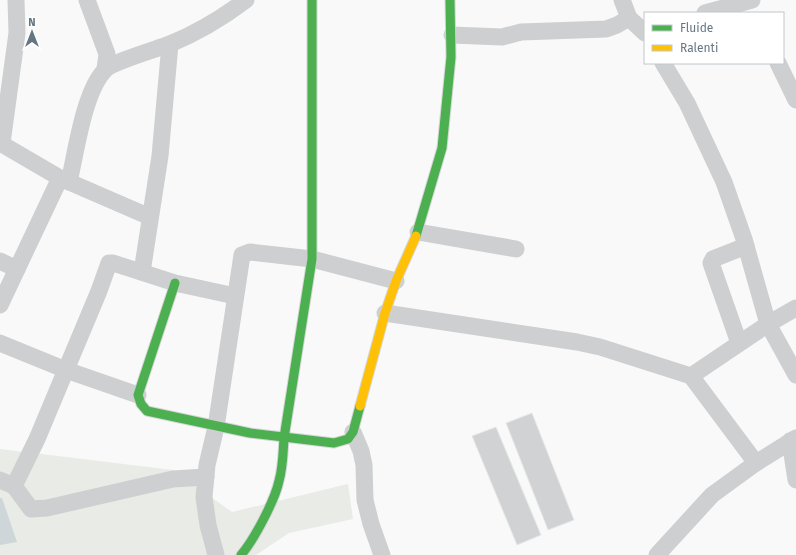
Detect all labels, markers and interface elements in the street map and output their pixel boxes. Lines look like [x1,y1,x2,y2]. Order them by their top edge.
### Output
north arrow [12,12,52,52]
legend [644,12,784,64]
text: N [28,16,36,29]
text: Fluide [680,21,713,35]
text: Ralenti [680,41,718,55]

